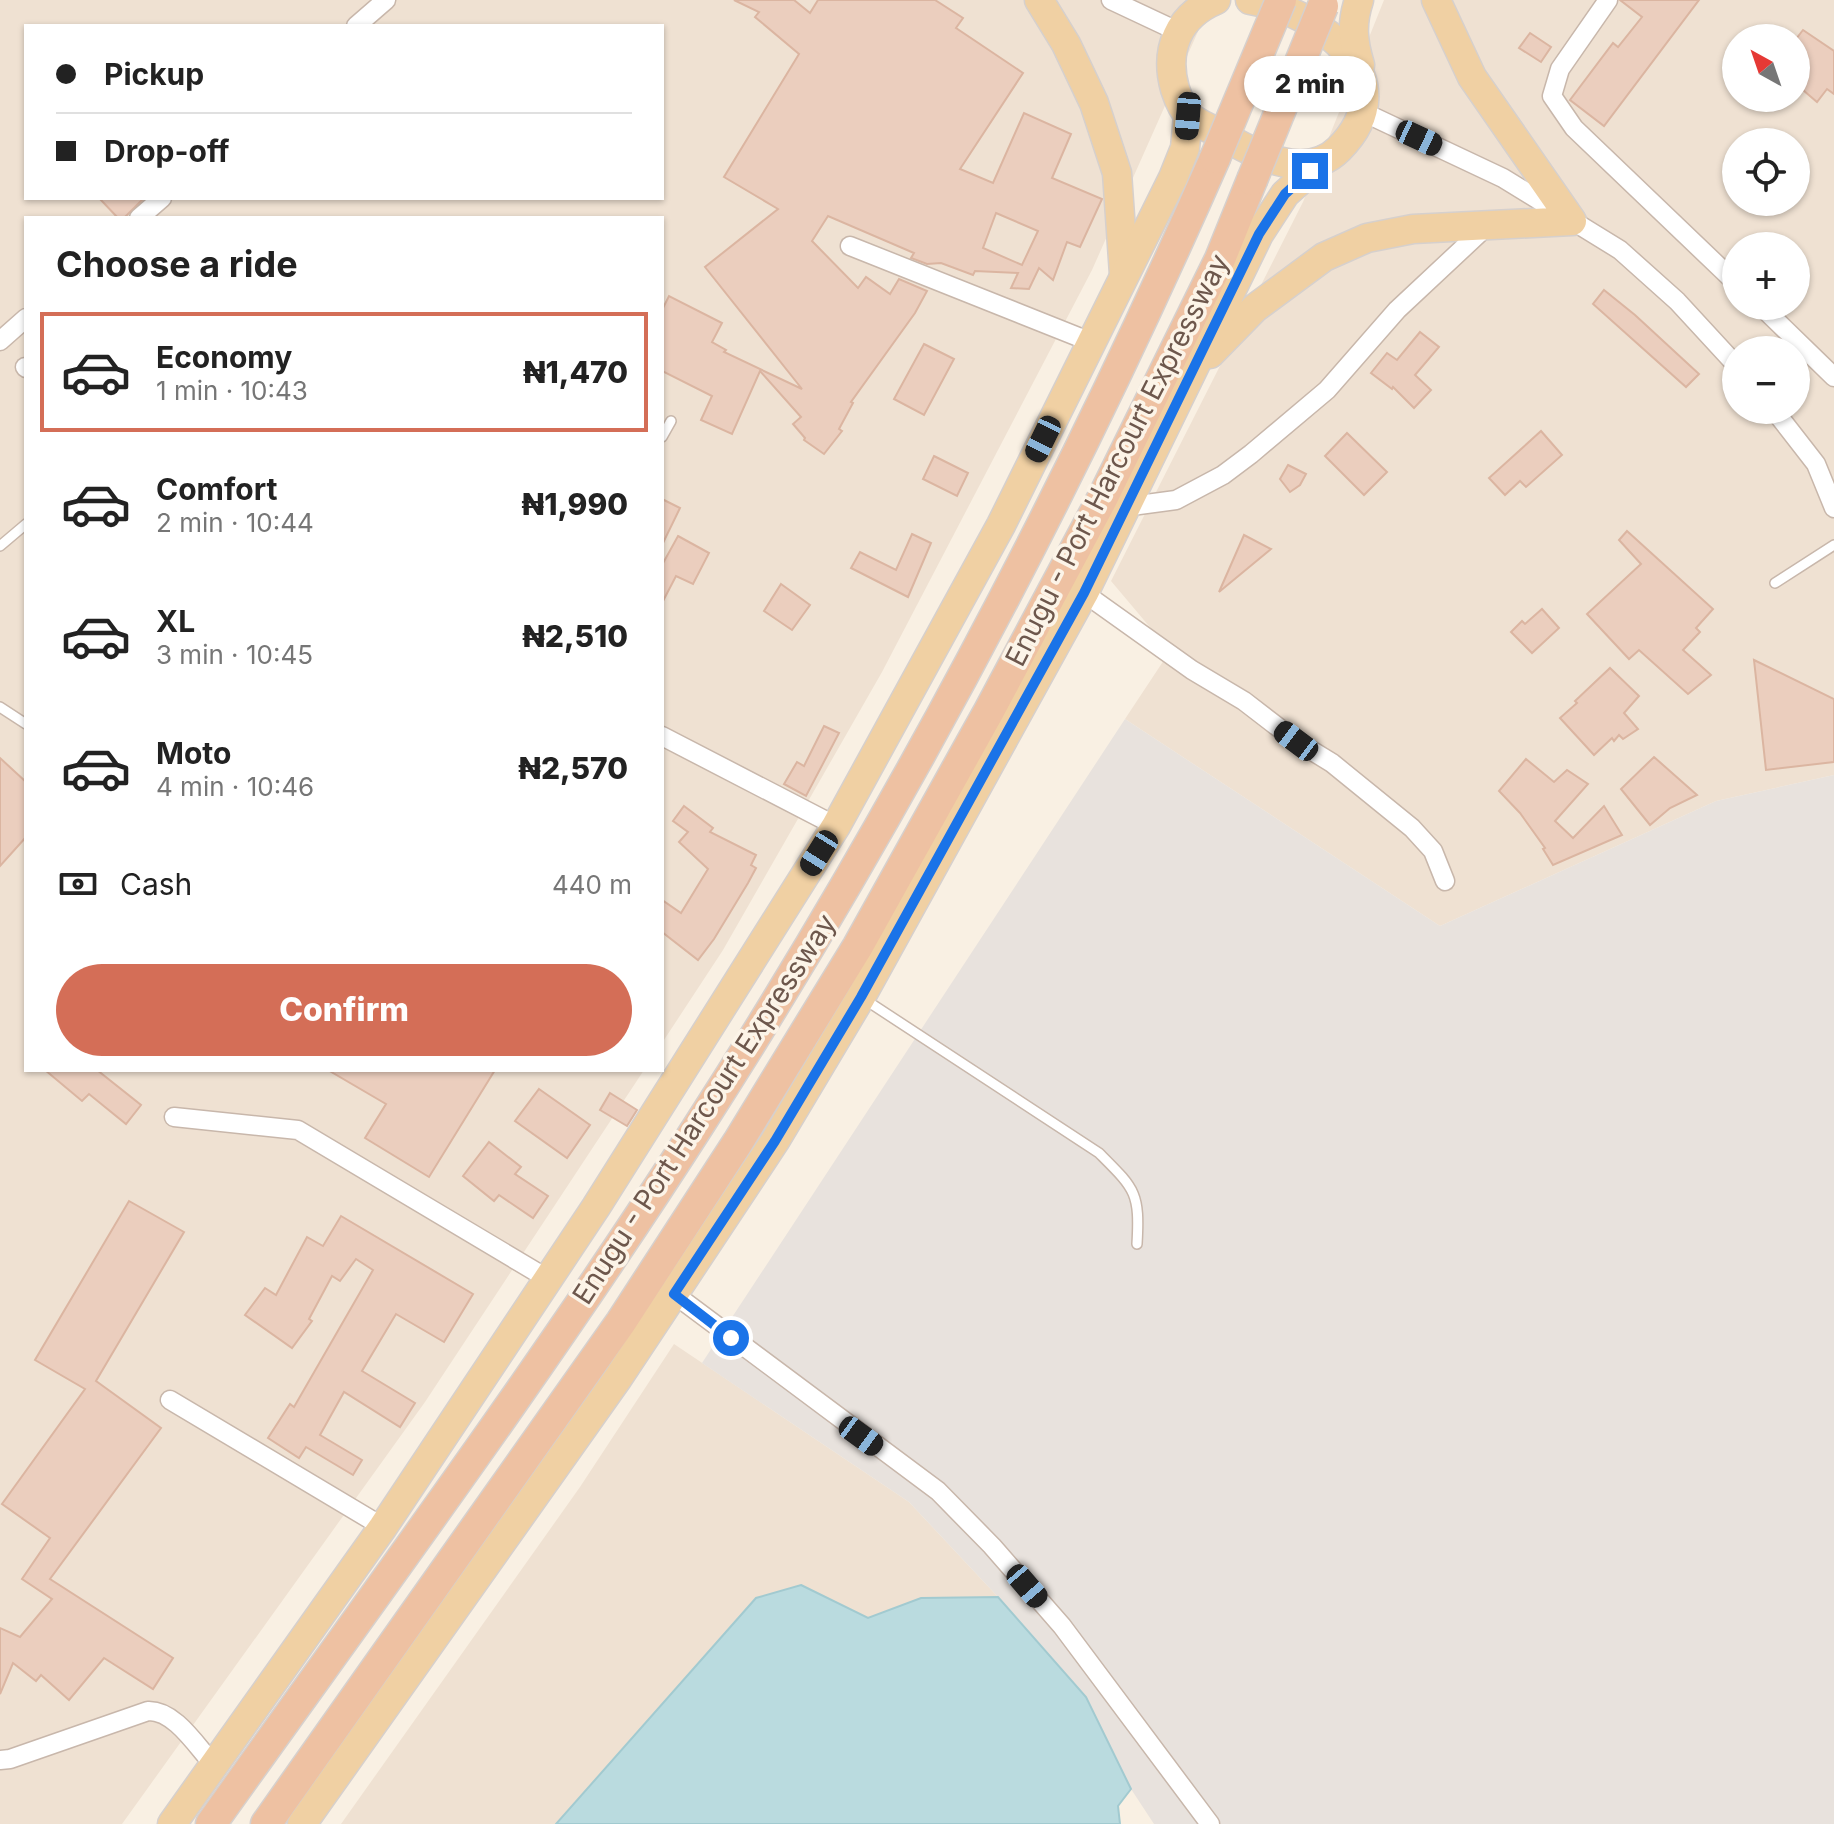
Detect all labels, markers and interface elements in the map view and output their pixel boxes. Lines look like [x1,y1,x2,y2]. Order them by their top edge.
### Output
north arrow [1722,24,1810,112]
map controls [1722,24,1810,424]
callout: 2 min [1244,55,1376,111]
text: Pickup [104,56,204,92]
text: 2 min [1275,68,1345,99]
car [1174,91,1202,141]
car [1392,117,1446,159]
button: locate [1722,128,1810,216]
text: Drop-off [104,133,230,169]
route end [1292,153,1328,189]
button: + [1722,232,1810,320]
text: Choose a ride [56,242,298,286]
street label: Enugu - Port Harcourt Expressway [998,248,1236,672]
icon: car [60,336,132,408]
button: − [1722,336,1810,424]
text: Economy [156,339,292,375]
text: ₦1,470 [523,354,628,390]
text: 1 min · 10:43 [156,375,308,406]
car [1022,412,1064,466]
icon: car [60,468,132,540]
text: Comfort [156,471,277,507]
text: ₦1,990 [522,486,628,522]
text: 2 min · 10:44 [156,507,314,538]
icon: car [60,600,132,672]
text: XL [156,603,195,639]
text: ₦2,510 [522,618,628,654]
text: 3 min · 10:45 [156,639,313,670]
car [1270,717,1322,765]
icon: car [60,732,132,804]
text: Moto [156,735,231,771]
text: ₦2,570 [518,750,628,786]
text: 4 min · 10:46 [156,771,314,802]
car [796,826,842,880]
icon: cash [56,862,100,906]
text: Cash [120,866,192,902]
text: 440 m [552,869,632,900]
street label: Enugu - Port Harcourt Expressway [565,908,843,1310]
button: Confirm [56,964,632,1056]
route start [713,1320,749,1356]
car [835,1412,887,1460]
car [1002,1560,1052,1612]

